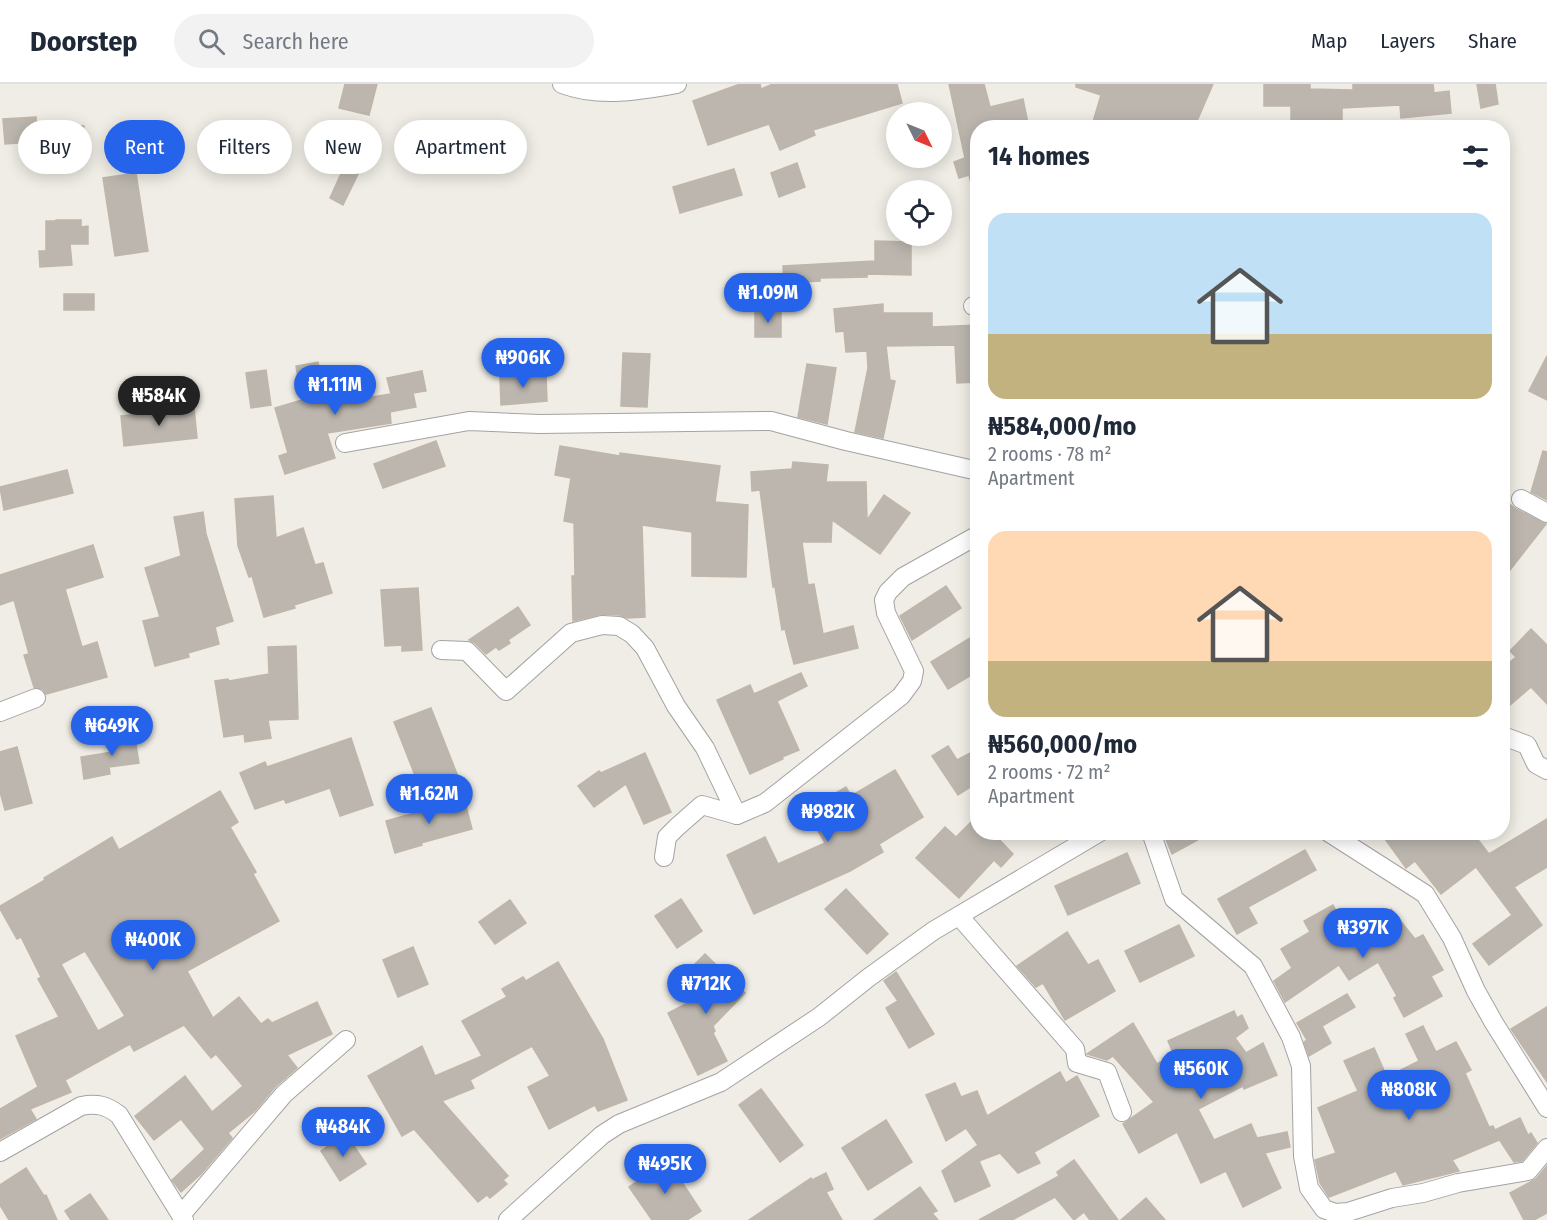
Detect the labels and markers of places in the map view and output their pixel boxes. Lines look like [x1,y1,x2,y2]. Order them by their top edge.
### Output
pin: ₦1.09M [719,273,817,324]
pin: ₦906K [481,338,565,389]
pin: ₦1.11M [286,365,384,416]
pin: ₦584K [117,376,201,427]
pin: ₦649K [70,706,154,757]
pin: ₦1.62M [380,774,478,825]
pin: ₦982K [786,792,870,843]
pin: ₦397K [1321,908,1405,959]
pin: ₦400K [111,920,195,971]
pin: ₦712K [664,964,748,1015]
pin: ₦560K [1159,1049,1243,1100]
pin: ₦808K [1367,1070,1451,1121]
pin: ₦484K [301,1107,385,1158]
pin: ₦495K [623,1144,707,1195]

